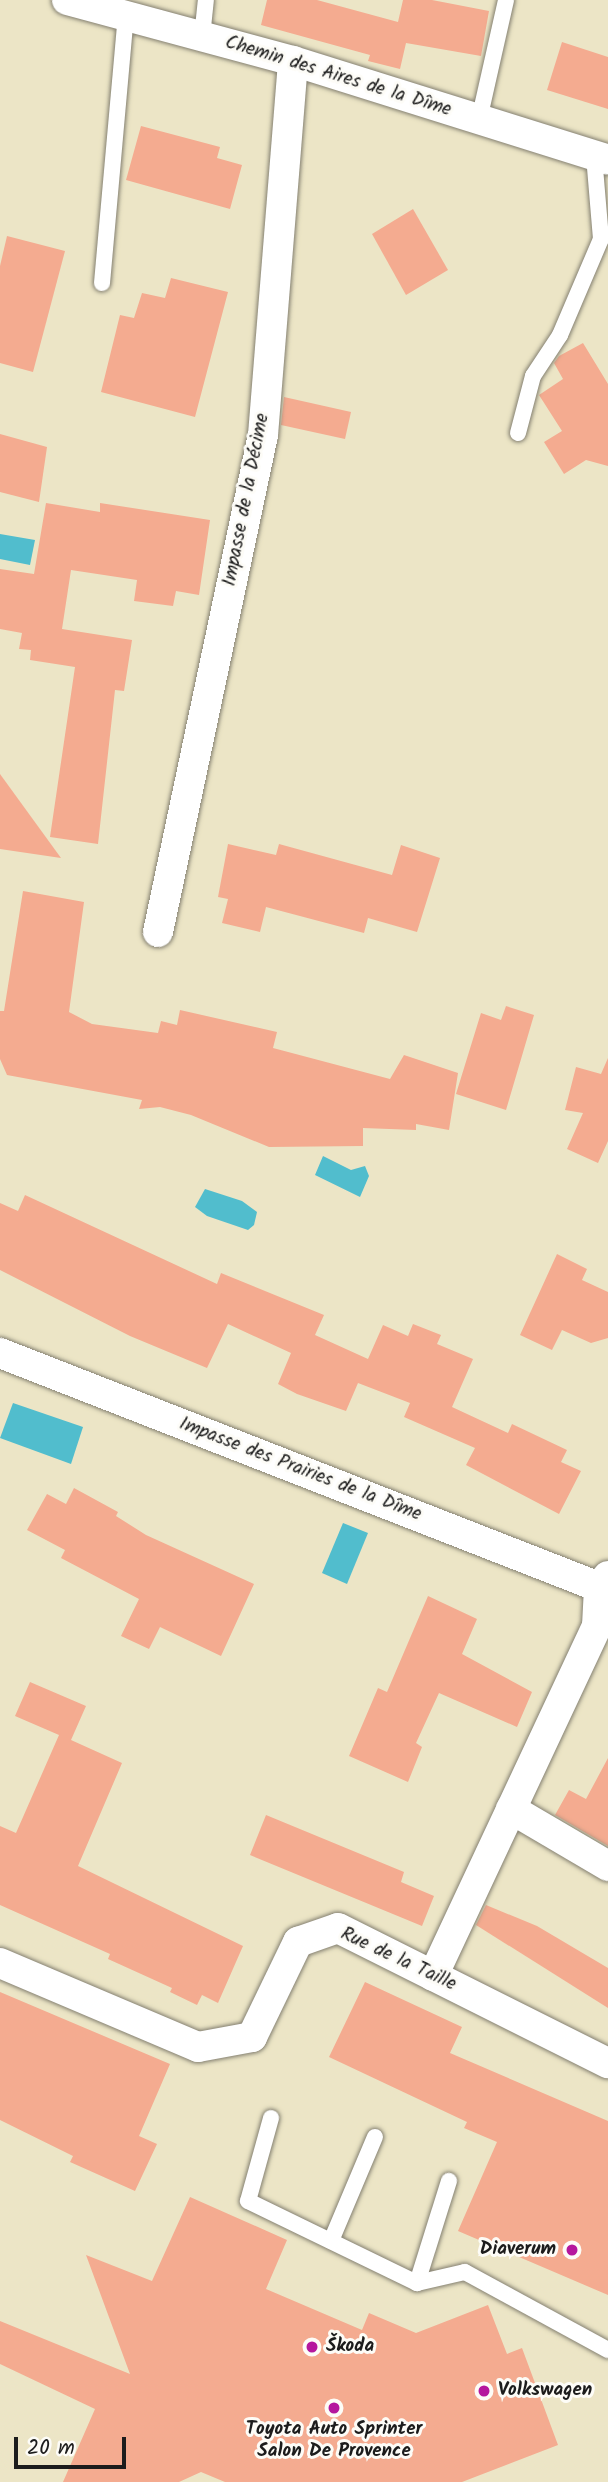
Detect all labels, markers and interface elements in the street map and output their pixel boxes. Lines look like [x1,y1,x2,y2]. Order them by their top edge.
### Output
street label: Chemin des Aires de la Dîme [222,32,454,122]
street label: Impasse de la Décime [219,412,275,588]
street label: Impasse des Prairies de la Dîme [176,1413,424,1527]
street label: Rue de la Taille [337,1923,459,1997]
place label: Diaverum [480,2239,556,2261]
marker: Diaverum [562,2240,582,2260]
place label: Škoda [326,2336,374,2358]
marker: Škoda [304,2339,320,2355]
place label: Volkswagen [498,2380,592,2402]
marker: Volkswagen [476,2383,492,2399]
marker: Toyota Auto Sprinter Salon De Provence [326,2400,342,2416]
place label: Toyota Auto Sprinter Salon De Provence [246,2419,422,2463]
scale bar [18,2422,130,2466]
text: 20 m [27,2432,75,2465]

